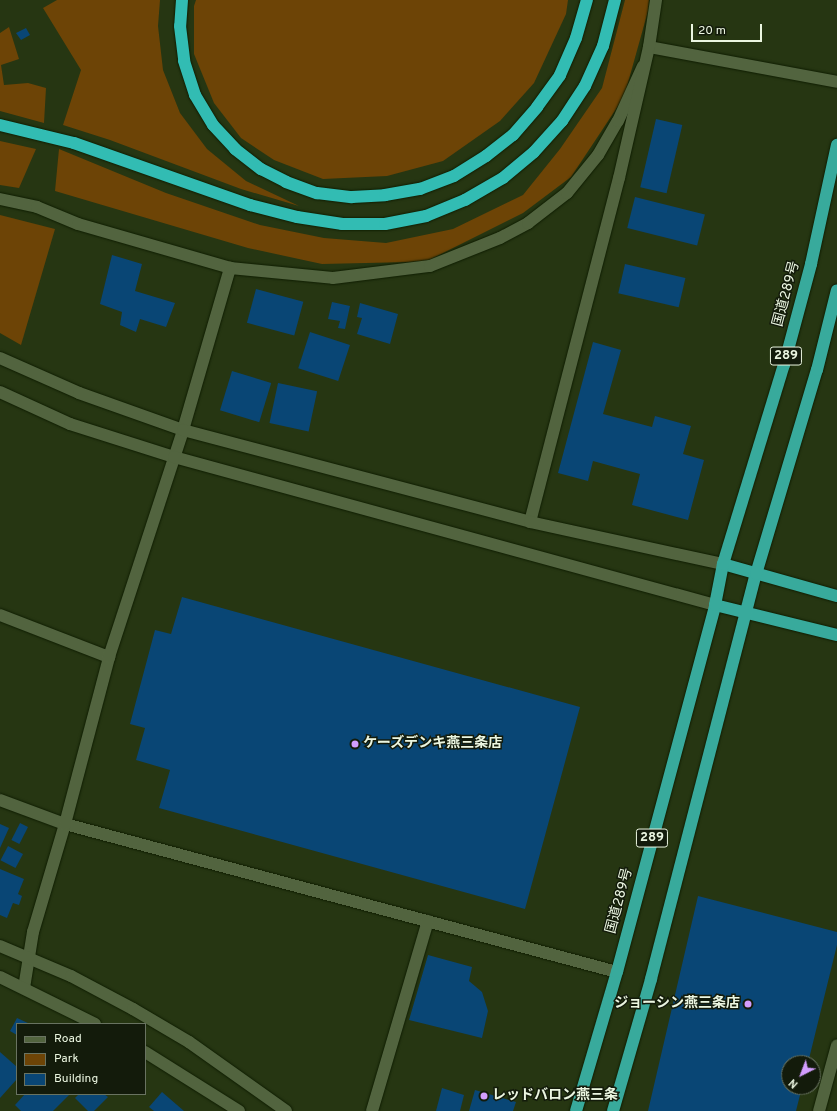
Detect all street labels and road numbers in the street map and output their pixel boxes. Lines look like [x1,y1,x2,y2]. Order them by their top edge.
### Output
street label: 国道289号 [770,259,804,329]
road number: 289 [769,345,803,367]
road number: 289 [635,827,669,849]
street label: 国道289号 [603,866,637,936]

